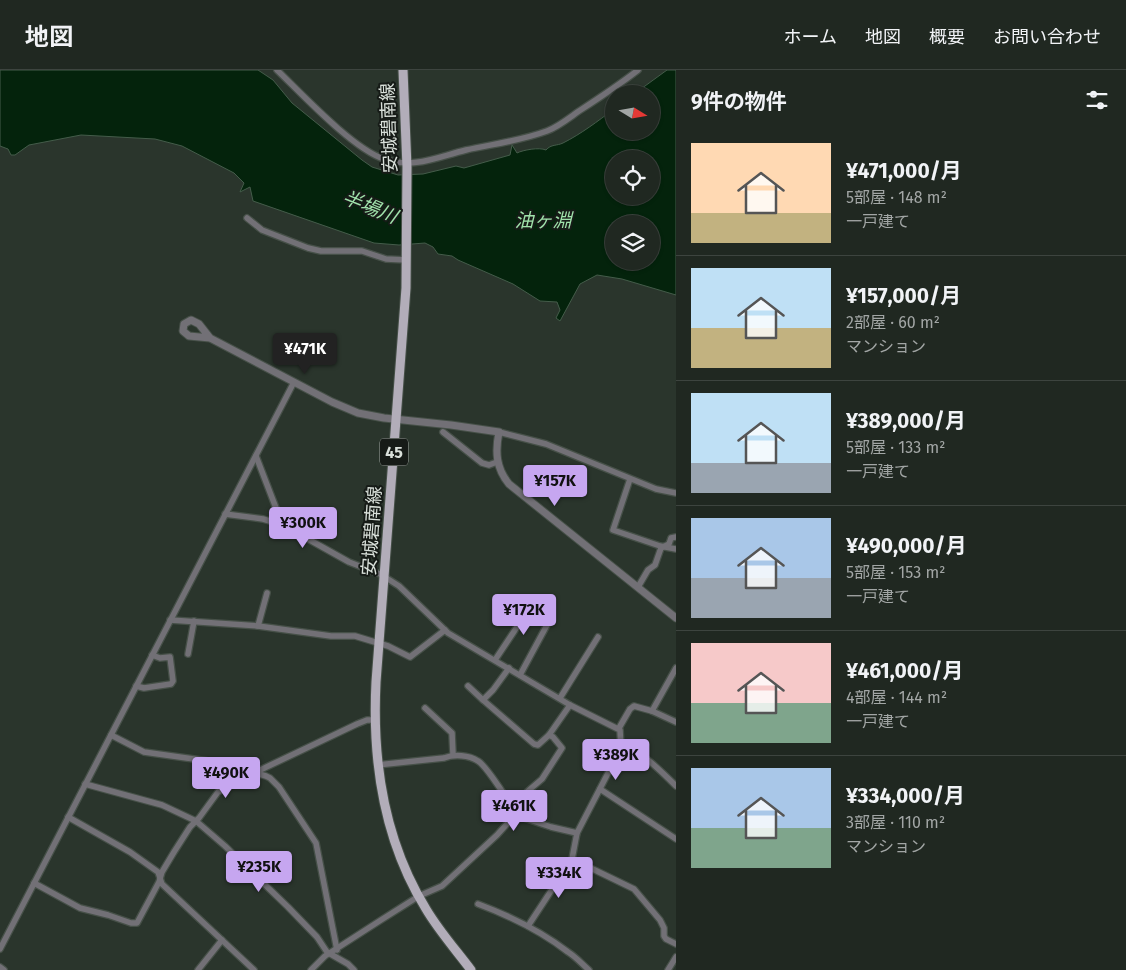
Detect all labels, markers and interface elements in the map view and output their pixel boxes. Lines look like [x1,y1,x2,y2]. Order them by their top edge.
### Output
text: 地図 [25,23,73,51]
text: ホーム [784,26,837,48]
text: 地図 [865,26,901,48]
text: 概要 [929,26,965,48]
text: お問い合わせ [993,26,1101,48]
street label: 安城碧南線 [376,83,402,173]
north arrow [605,85,660,140]
map controls [605,85,660,270]
icon: filters [1083,86,1111,114]
text: 9件の物件 [691,89,787,115]
button: locate [605,150,660,205]
text: ¥471,000/月 [846,158,962,184]
icon: home [731,163,791,223]
water label: 半場川 [339,186,403,229]
text: 5部屋 · 148 m² [846,188,947,207]
water label: 油ヶ淵 [514,209,574,232]
text: 一戸建て [846,212,910,231]
button: layers [605,215,660,270]
text: ¥157,000/月 [846,283,961,309]
icon: home [731,288,791,348]
text: 2部屋 · 60 m² [846,313,940,332]
pin: ¥471K [270,332,340,375]
text: マンション [846,337,926,356]
text: ¥471K [284,339,326,358]
text: ¥389,000/月 [846,408,966,434]
icon: home [731,413,791,473]
road number: 45 [380,438,408,466]
text: 5部屋 · 133 m² [846,438,946,457]
text: 一戸建て [846,462,910,481]
pin: ¥157K [520,464,590,507]
text: ¥157K [534,471,576,490]
street label: 安城碧南線 [358,485,386,577]
pin: ¥300K [268,506,338,549]
text: ¥300K [280,513,326,532]
text: ¥490,000/月 [846,533,967,559]
icon: home [731,538,791,598]
text: 5部屋 · 153 m² [846,563,945,582]
text: 一戸建て [846,587,910,606]
pin: ¥172K [489,594,559,636]
text: ¥172K [503,600,545,619]
text: ¥461,000/月 [846,658,963,684]
icon: home [731,663,791,723]
text: 4部屋 · 144 m² [846,688,947,707]
text: 一戸建て [846,712,910,731]
pin: ¥389K [581,738,651,781]
text: ¥389K [593,745,639,764]
pin: ¥490K [191,756,261,799]
text: ¥490K [203,763,249,782]
text: ¥334,000/月 [846,783,965,809]
icon: home [731,788,791,848]
pin: ¥461K [479,790,549,832]
text: ¥461K [492,796,536,815]
text: 3部屋 · 110 m² [846,813,945,832]
text: マンション [846,837,926,856]
pin: ¥235K [224,850,294,893]
pin: ¥334K [524,856,594,899]
text: ¥235K [237,857,281,876]
text: ¥334K [537,863,581,882]

